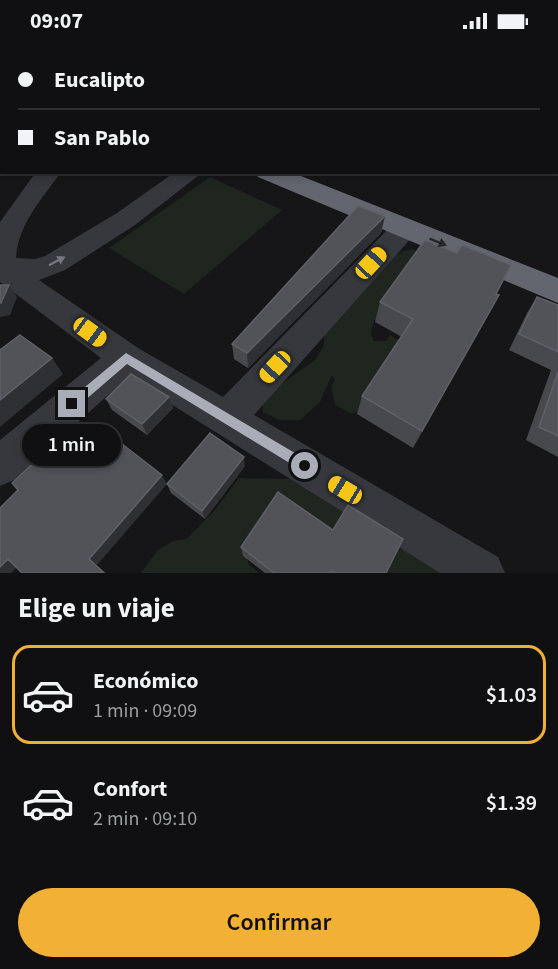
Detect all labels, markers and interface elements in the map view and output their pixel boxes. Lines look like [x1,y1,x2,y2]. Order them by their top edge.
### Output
text: 09:07 [30,5,83,37]
text: Eucalipto [54,64,145,96]
text: San Pablo [54,122,150,154]
one-way arrow [429,238,447,247]
car [352,244,390,282]
one-way arrow [49,256,66,266]
car [70,314,110,350]
car [256,348,294,386]
route end [58,390,85,417]
callout: 1 min [22,425,122,467]
text: 1 min [48,431,95,459]
route start [291,452,318,479]
car [325,473,365,507]
text: Elige un viaje [18,589,175,628]
text: Económico [93,665,198,697]
icon: car [21,668,75,722]
text: $1.03 [486,679,537,711]
text: 1 min · 09:09 [93,697,197,725]
text: Confort [93,773,167,805]
icon: car [21,776,75,830]
text: $1.39 [486,787,537,819]
text: 2 min · 09:10 [93,805,197,833]
button: Confirmar [18,888,540,957]

